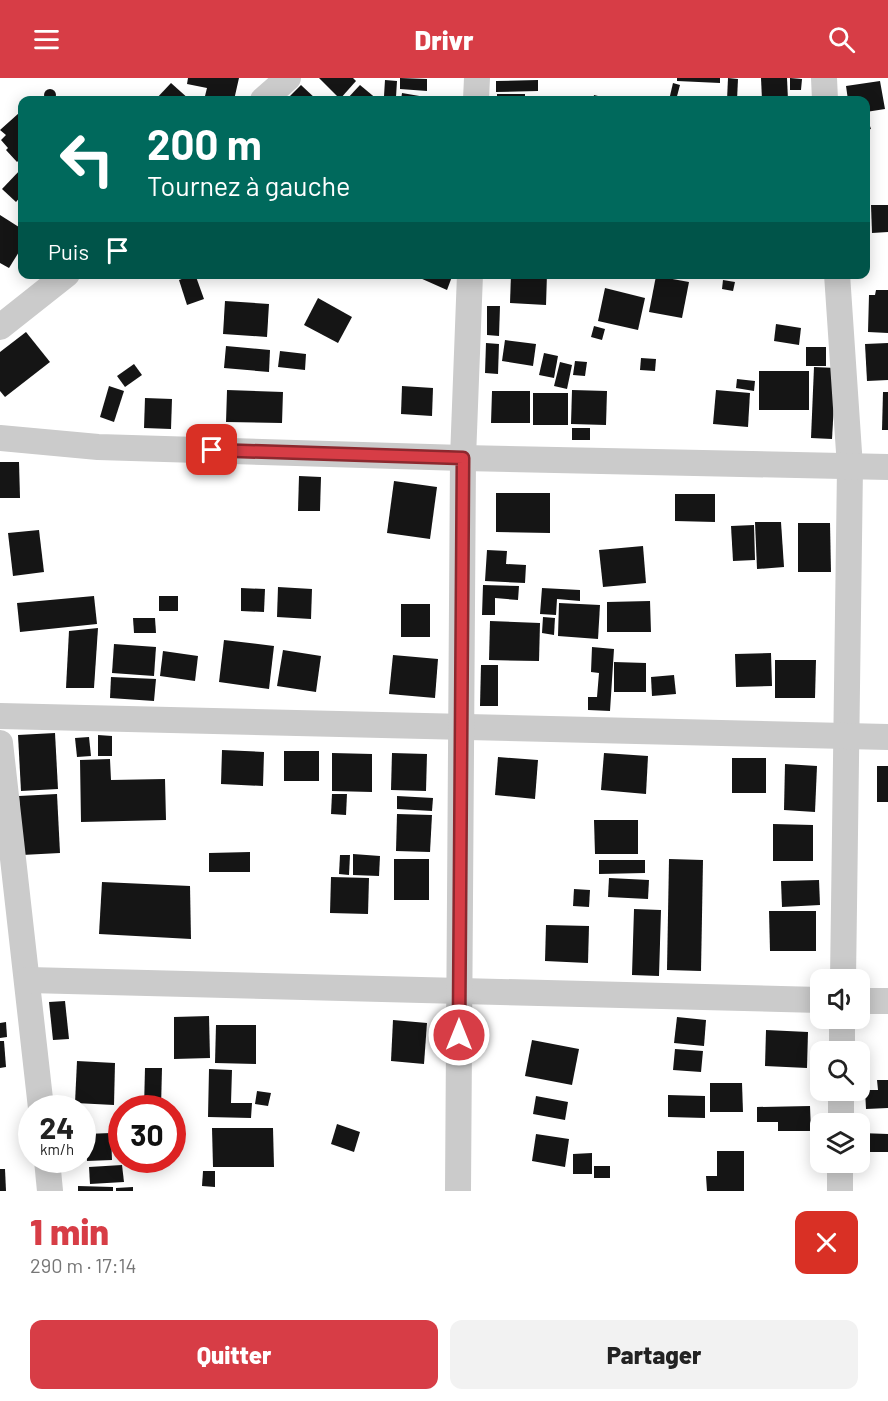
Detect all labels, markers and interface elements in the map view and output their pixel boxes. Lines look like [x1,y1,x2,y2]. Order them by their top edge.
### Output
icon: menu [30,23,63,56]
text: Drivr [414,23,474,55]
icon: search [825,23,858,56]
text: 200 m [147,118,262,168]
icon: left [48,120,126,198]
text: Tournez à gauche [147,169,350,201]
icon: arrive [101,234,134,267]
text: Puis [48,238,89,264]
pin [186,424,237,475]
icon: arrive [195,433,228,466]
map controls [810,969,870,1173]
button: sound [810,969,870,1029]
position arrow [427,1003,491,1067]
button: search [810,1041,870,1101]
speed limit sign: 30 [108,1095,186,1173]
text: 24 [40,1109,74,1145]
button: layers [810,1113,870,1173]
text: km/h [40,1140,74,1158]
text: 1 min [30,1209,109,1252]
button: close [795,1211,858,1274]
text: 290 m · 17:14 [30,1253,136,1277]
button: Quitter [30,1320,438,1389]
button: Partager [450,1320,858,1389]

